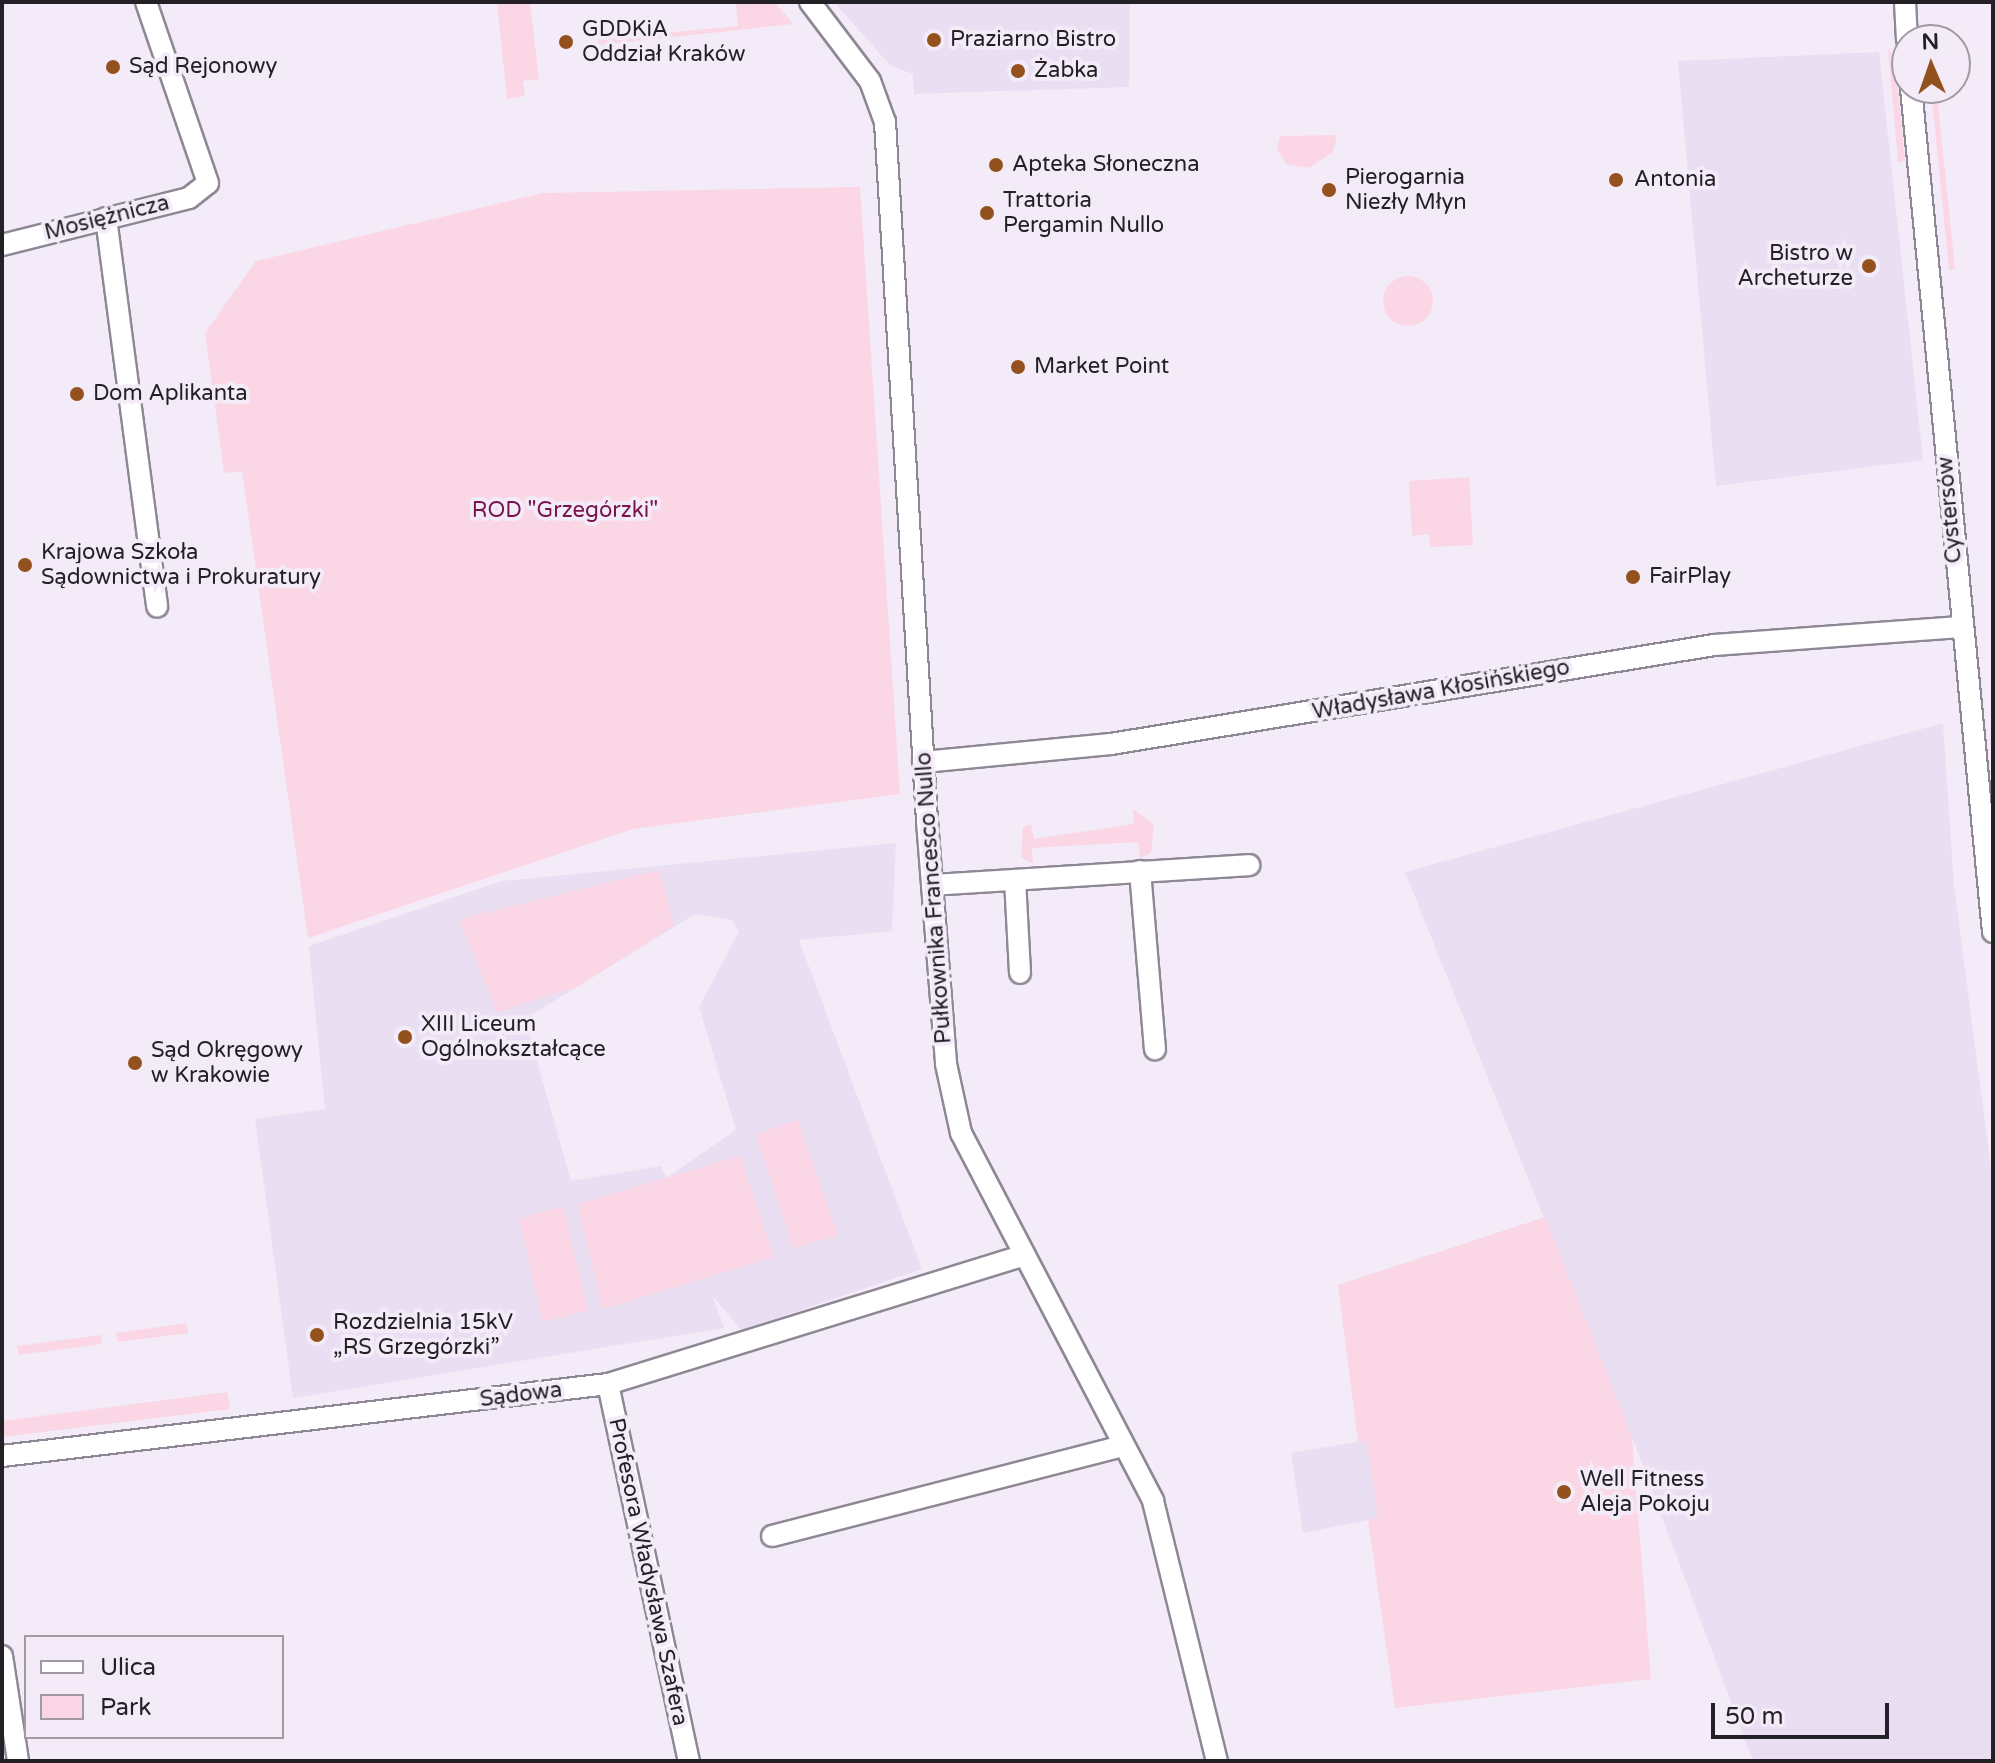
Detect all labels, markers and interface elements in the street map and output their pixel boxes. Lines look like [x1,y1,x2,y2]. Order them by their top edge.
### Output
place label: GDDKiA Oddział Kraków [582,16,745,68]
north arrow [1891,24,1971,104]
place label: Praziarno Bistro [950,27,1116,53]
text: N [1921,29,1940,55]
marker: Praziarno Bistro [925,31,943,49]
marker: GDDKiA Oddział Kraków [557,33,575,51]
place label: Sąd Rejonowy [129,54,277,80]
marker: Sąd Rejonowy [104,58,122,76]
place label: Żabka [1034,58,1098,84]
marker: Żabka [1009,62,1027,80]
place label: Apteka Słoneczna [1012,152,1200,178]
marker: Apteka Słoneczna [987,156,1005,174]
place label: Pierogarnia Niezły Młyn [1345,164,1467,216]
place label: Antonia [1634,167,1716,193]
marker: Antonia [1605,169,1627,191]
marker: Pierogarnia Niezły Młyn [1320,181,1338,199]
place label: Trattoria Pergamin Nullo [1003,187,1164,238]
street label: Mosiężnicza [42,190,172,246]
marker: Trattoria Pergamin Nullo [978,204,996,222]
place label: Bistro w Archeturze [1737,240,1853,292]
marker: Bistro w Archeturze [1860,257,1878,275]
place label: Market Point [1034,354,1169,380]
marker: Market Point [1009,358,1027,376]
place label: Dom Aplikanta [93,381,248,407]
marker: Dom Aplikanta [68,385,86,403]
street label: Cystersów [1932,456,1968,564]
park label: ROD "Grzegórzki" [472,498,658,524]
place label: Krajowa Szkoła Sądownictwa i Prokuratury [41,539,321,590]
marker: Krajowa Szkoła Sądownictwa i Prokuratury [16,556,34,574]
place label: FairPlay [1649,564,1731,590]
marker: FairPlay [1624,568,1642,586]
street label: Władysława Kłosińskiego [1310,654,1572,726]
street label: Pułkownika Francesco Nullo [911,751,957,1045]
place label: XIII Liceum Ogólnokształcące [421,1011,606,1062]
marker: XIII Liceum Ogólnokształcące [396,1028,414,1046]
place label: Sąd Okręgowy w Krakowie [151,1037,303,1088]
marker: Sąd Okręgowy w Krakowie [126,1054,144,1072]
place label: Rozdzielnia 15kV „RS Grzegórzki” [333,1309,513,1360]
marker: Rozdzielnia 15kV „RS Grzegórzki” [308,1326,326,1344]
street label: Sądowa [478,1377,564,1413]
street label: Profesora Władysława Szafera [602,1416,694,1728]
place label: Well Fitness Aleja Pokoju [1580,1466,1710,1518]
marker: Well Fitness Aleja Pokoju [1555,1483,1573,1501]
legend [24,1635,284,1739]
text: Ulica [100,1653,156,1682]
scale bar [1715,1687,1893,1737]
text: Park [100,1693,151,1722]
text: 50 m [1725,1702,1783,1731]

